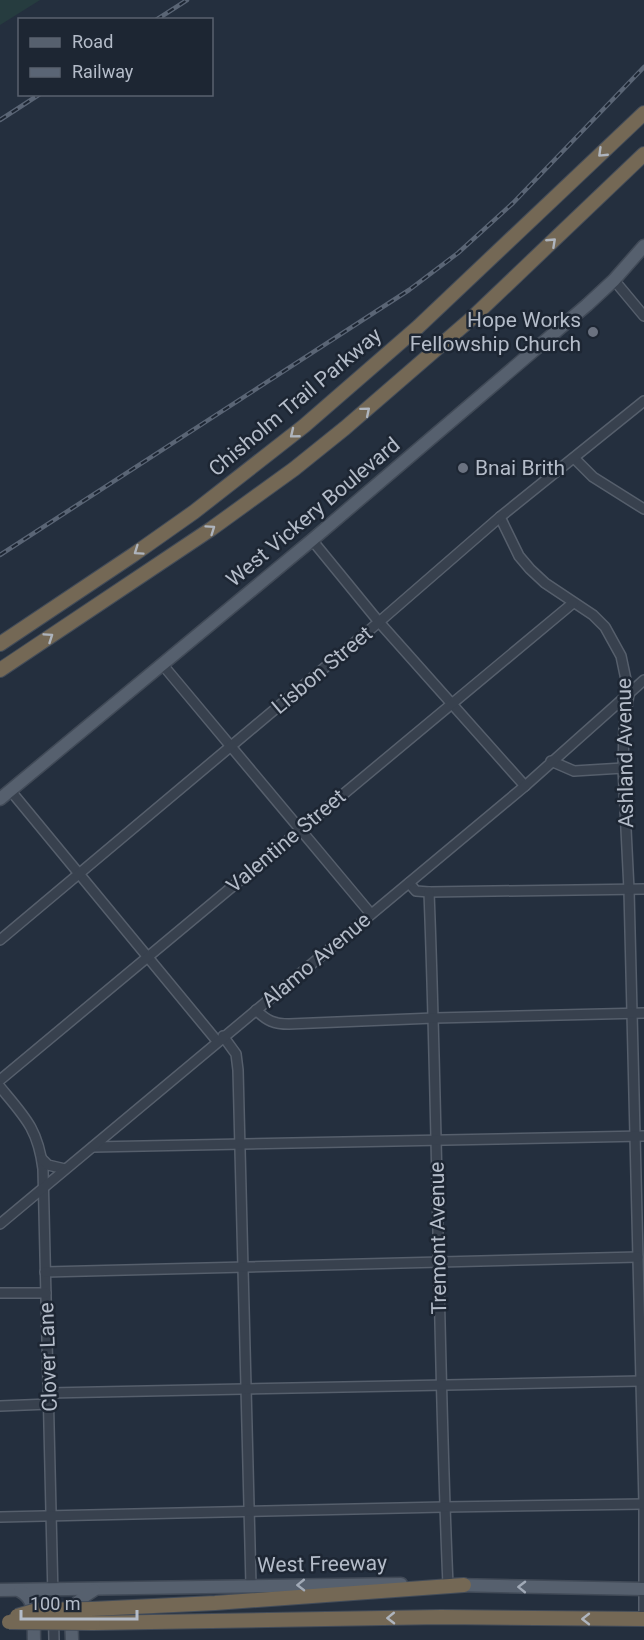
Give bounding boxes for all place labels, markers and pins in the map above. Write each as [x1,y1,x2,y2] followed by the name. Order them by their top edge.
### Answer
[410,308,581,356] place label: Hope Works Fellowship Church
[586,325,600,339] marker: Hope Works Fellowship Church
[475,456,565,480] place label: Bnai Brith
[456,461,470,475] marker: Bnai Brith

